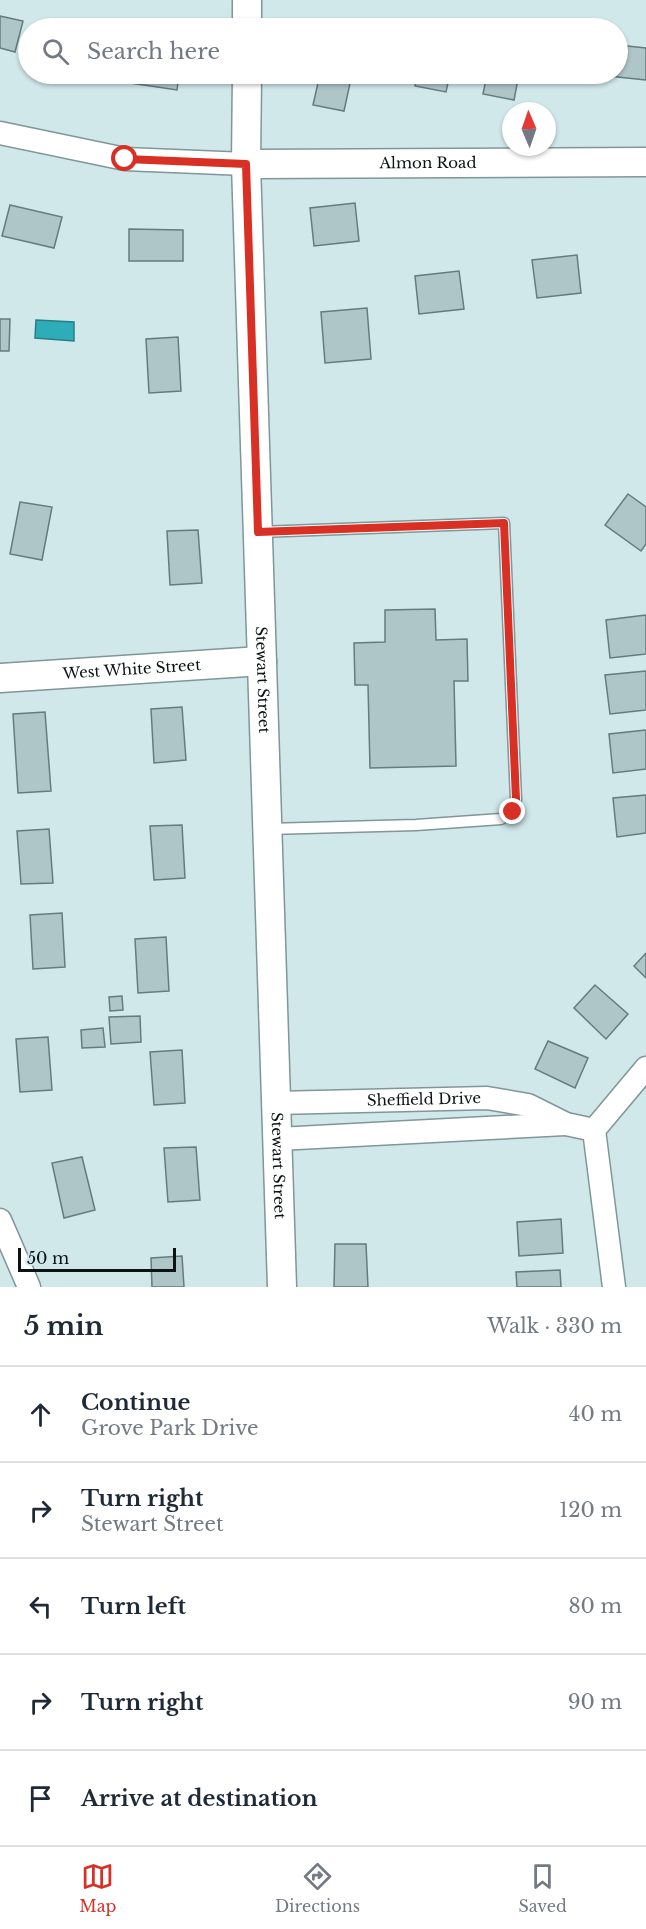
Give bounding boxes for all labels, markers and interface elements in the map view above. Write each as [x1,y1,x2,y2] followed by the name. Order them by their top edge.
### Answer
[18,18,628,84] search box
[39,35,72,68] icon: search
[87,38,220,65] text: Search here
[502,102,556,156] north arrow
[111,145,137,171] route start
[378,153,477,172] street label: Almon Road
[252,626,274,734] street label: Stewart Street
[61,655,202,683] street label: West White Street
[499,798,525,824] route end
[367,1088,481,1110] street label: Sheffield Drive
[267,1112,290,1220] street label: Stewart Street
[18,1245,176,1272] scale bar
[27,1248,69,1268] text: 50 m
[24,1310,103,1342] text: 5 min
[487,1314,622,1338] text: Walk · 330 m
[81,1389,190,1416] text: Continue
[24,1398,57,1431] icon: ahead
[569,1402,622,1426] text: 40 m
[81,1416,258,1440] text: Grove Park Drive
[81,1485,203,1512] text: Turn right
[24,1494,57,1527] icon: right
[559,1498,622,1522] text: 120 m
[81,1512,223,1536] text: Stewart Street
[24,1590,57,1623] icon: left
[81,1593,186,1620] text: Turn left
[568,1594,622,1618] text: 80 m
[24,1686,57,1719] icon: right
[81,1689,203,1716] text: Turn right
[568,1690,622,1714] text: 90 m
[24,1782,57,1815] icon: arrive
[81,1785,318,1812] text: Arrive at destination
[79,1860,116,1916] tab: Map
[275,1860,360,1916] tab: Directions
[518,1860,567,1916] tab: Saved

